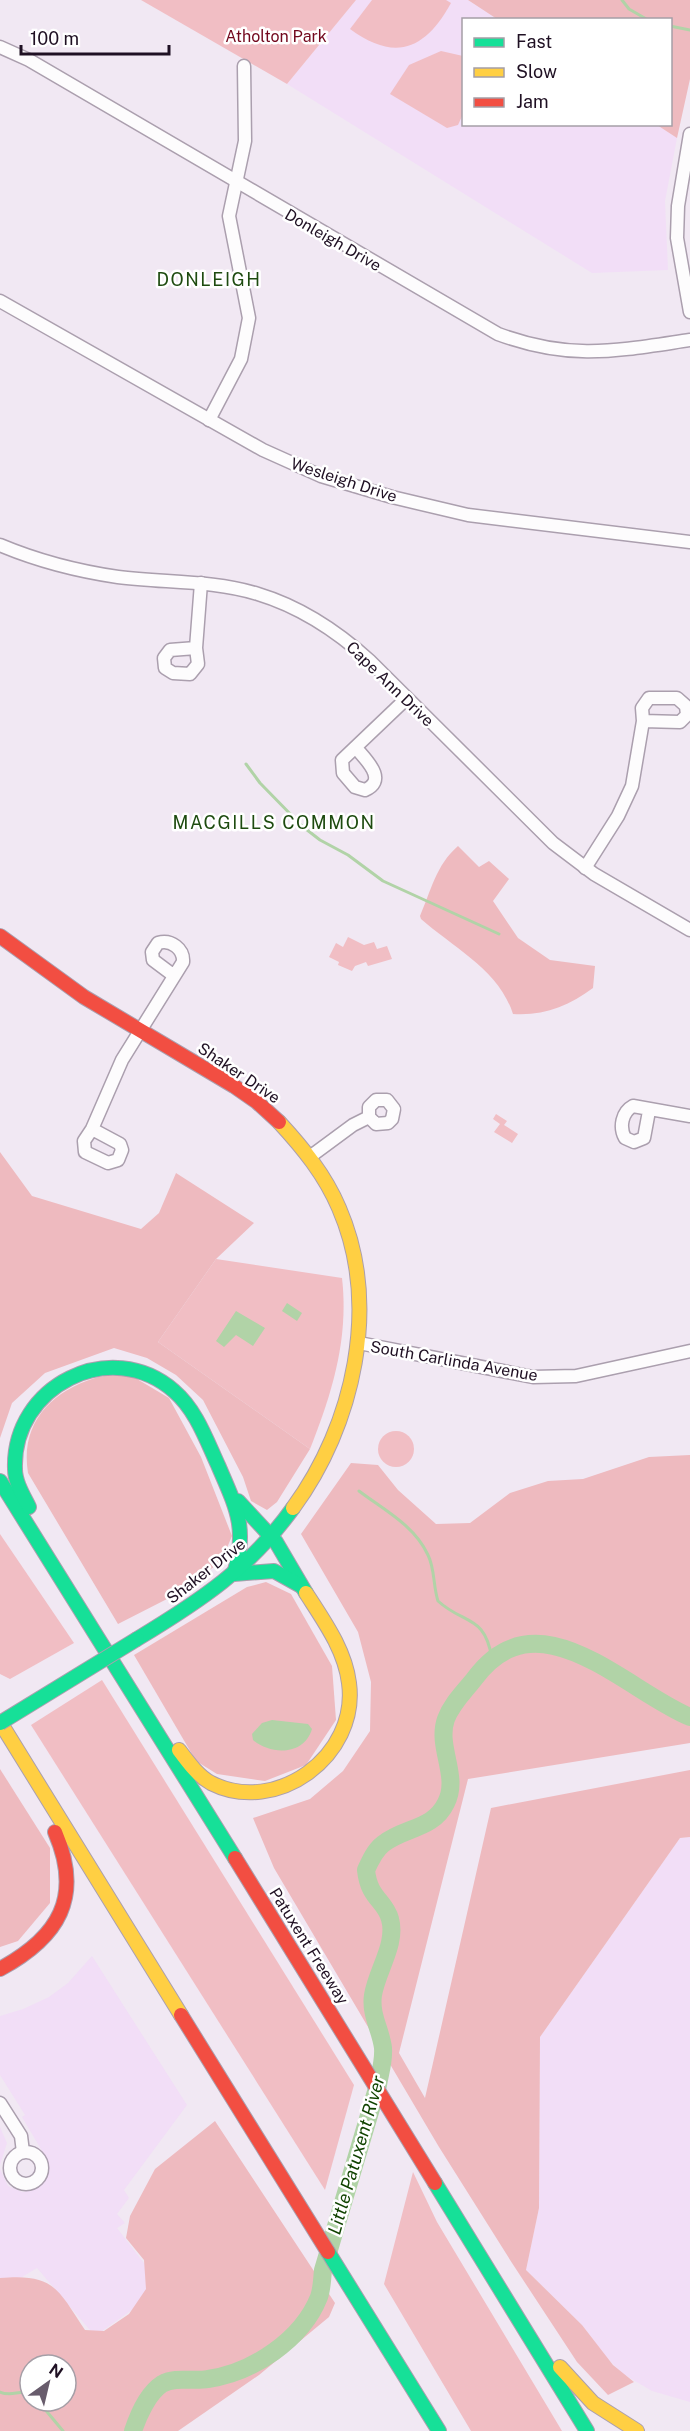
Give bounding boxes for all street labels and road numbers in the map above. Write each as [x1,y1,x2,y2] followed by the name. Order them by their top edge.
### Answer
[281,205,385,275] street label: Donleigh Drive
[289,454,399,506] street label: Wesleigh Drive
[342,638,438,730] street label: Cape Ann Drive
[194,1039,284,1107] street label: Shaker Drive
[369,1337,539,1385] street label: South Carlinda Avenue
[163,1534,249,1608] street label: Shaker Drive
[265,1884,353,2008] street label: Patuxent Freeway

